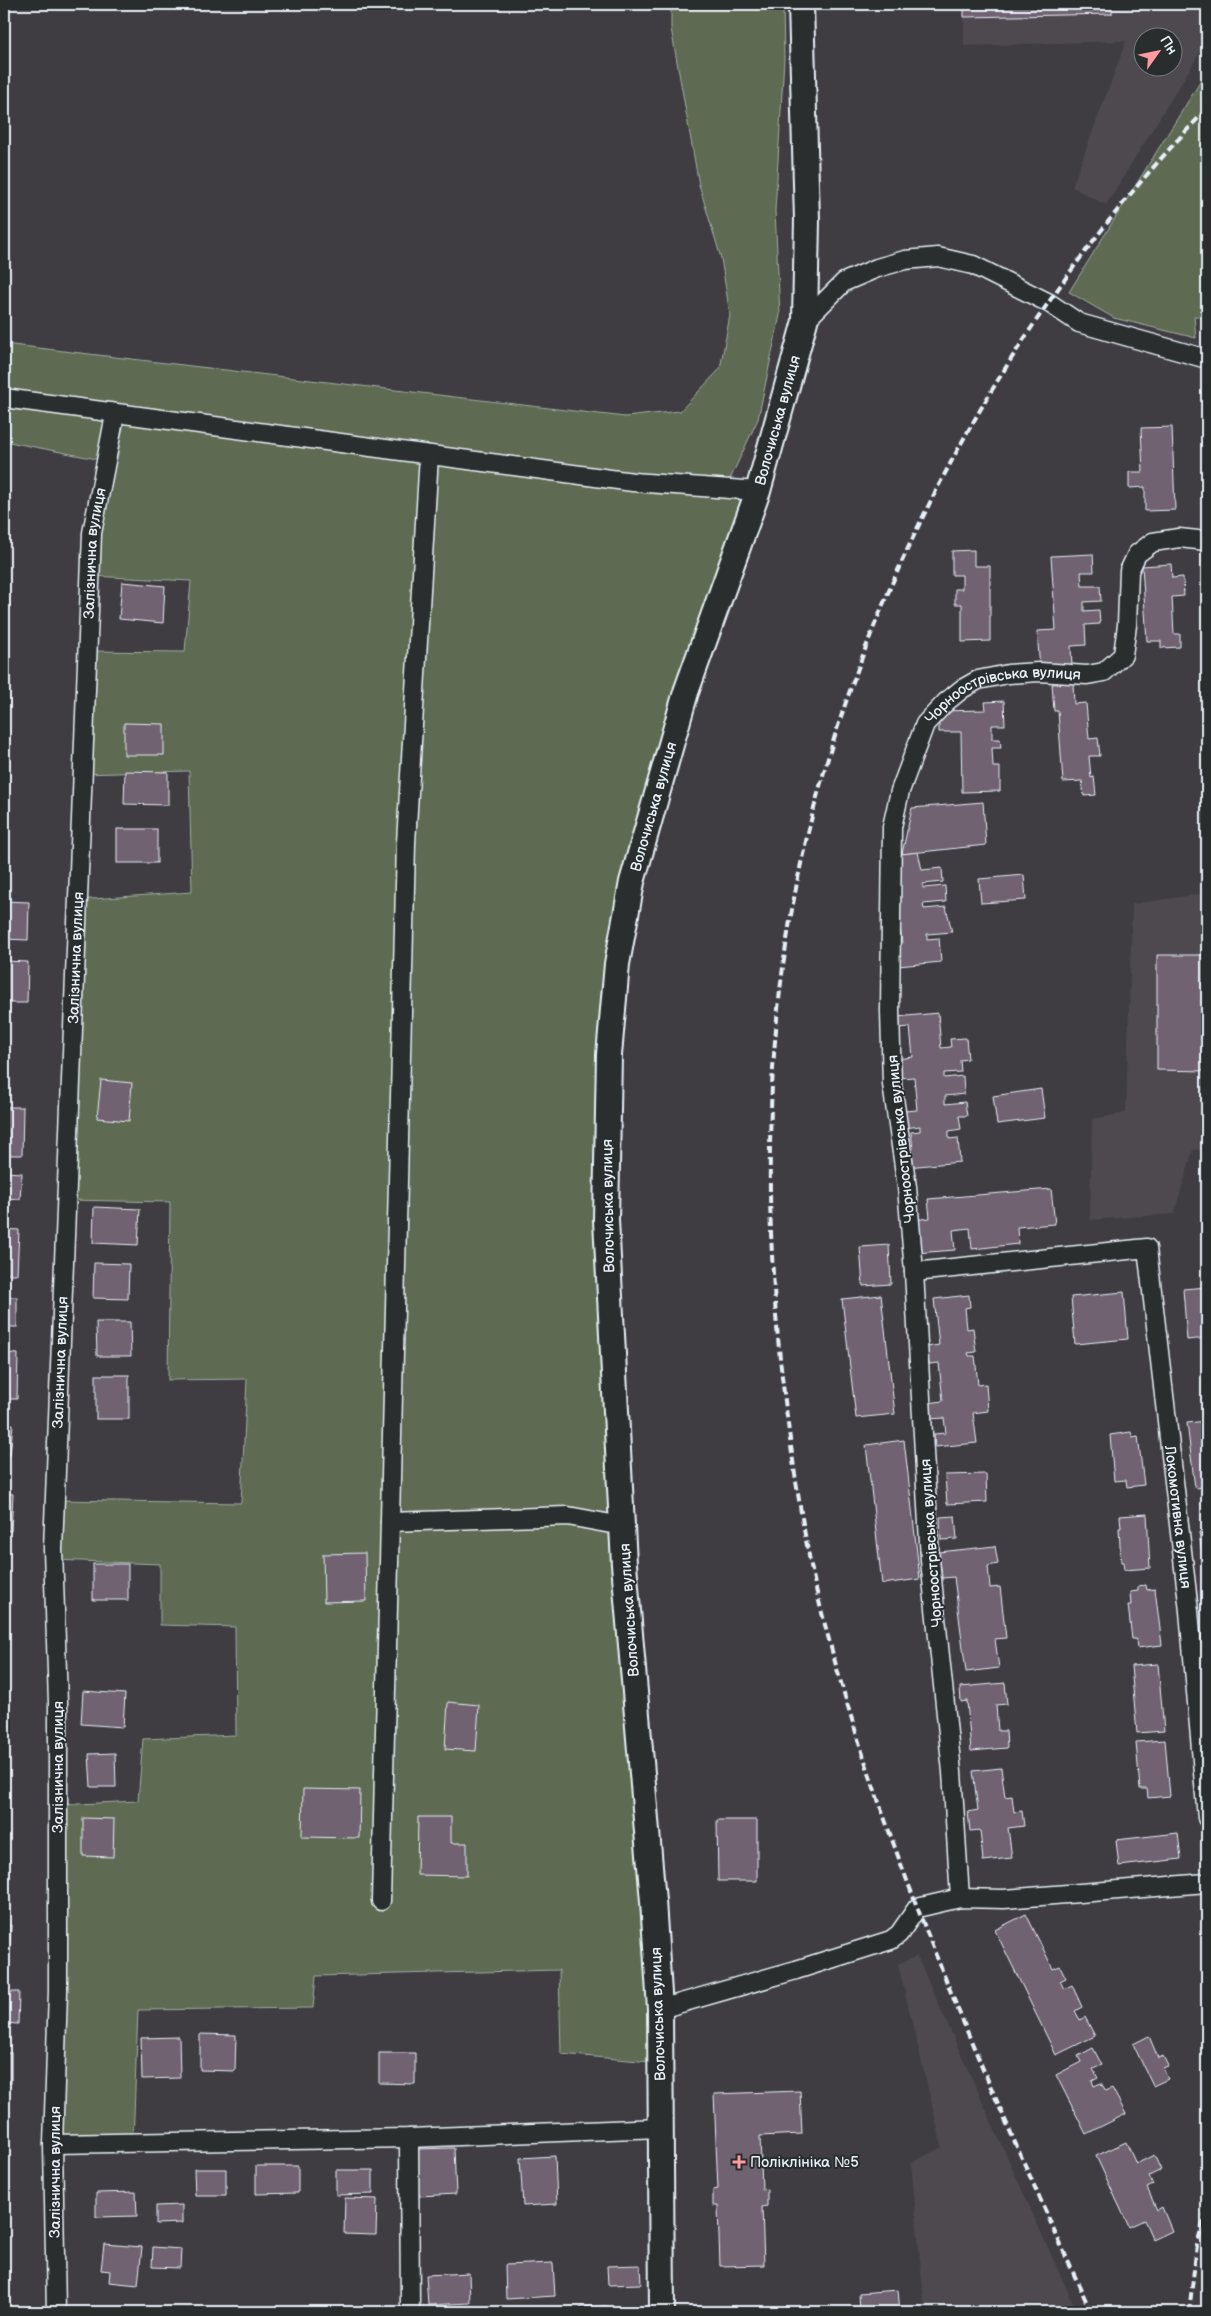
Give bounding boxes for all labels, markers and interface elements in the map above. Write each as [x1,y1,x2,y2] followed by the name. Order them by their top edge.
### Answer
[1134,28,1184,78] north arrow
[1156,33,1181,58] text: Пн
[751,353,805,488] street label: Волочиська вулиця
[80,486,111,619] street label: Залізнична вулиця
[921,663,1081,728] street label: Чорноострівська вулиця
[626,740,681,874] street label: Волочиська вулиця
[64,891,88,1024] street label: Залізнична вулиця
[883,1054,920,1224] street label: Чорноострівська вулиця
[598,1139,619,1273] street label: Волочиська вулиця
[49,1296,73,1429] street label: Залізнична вулиця
[1160,1443,1195,1590] street label: Локомотивна вулиця
[916,1458,947,1628] street label: Чорноострівська вулиця
[615,1543,644,1677] street label: Волочиська вулиця
[49,1701,68,1833] street label: Залізнична вулиця
[647,1947,670,2081] street label: Волочиська вулиця
[46,2106,65,2238] street label: Залізнична вулиця
[750,2153,859,2172] place label: Поліклініка №5
[732,2155,746,2169] marker: Поліклініка №5

